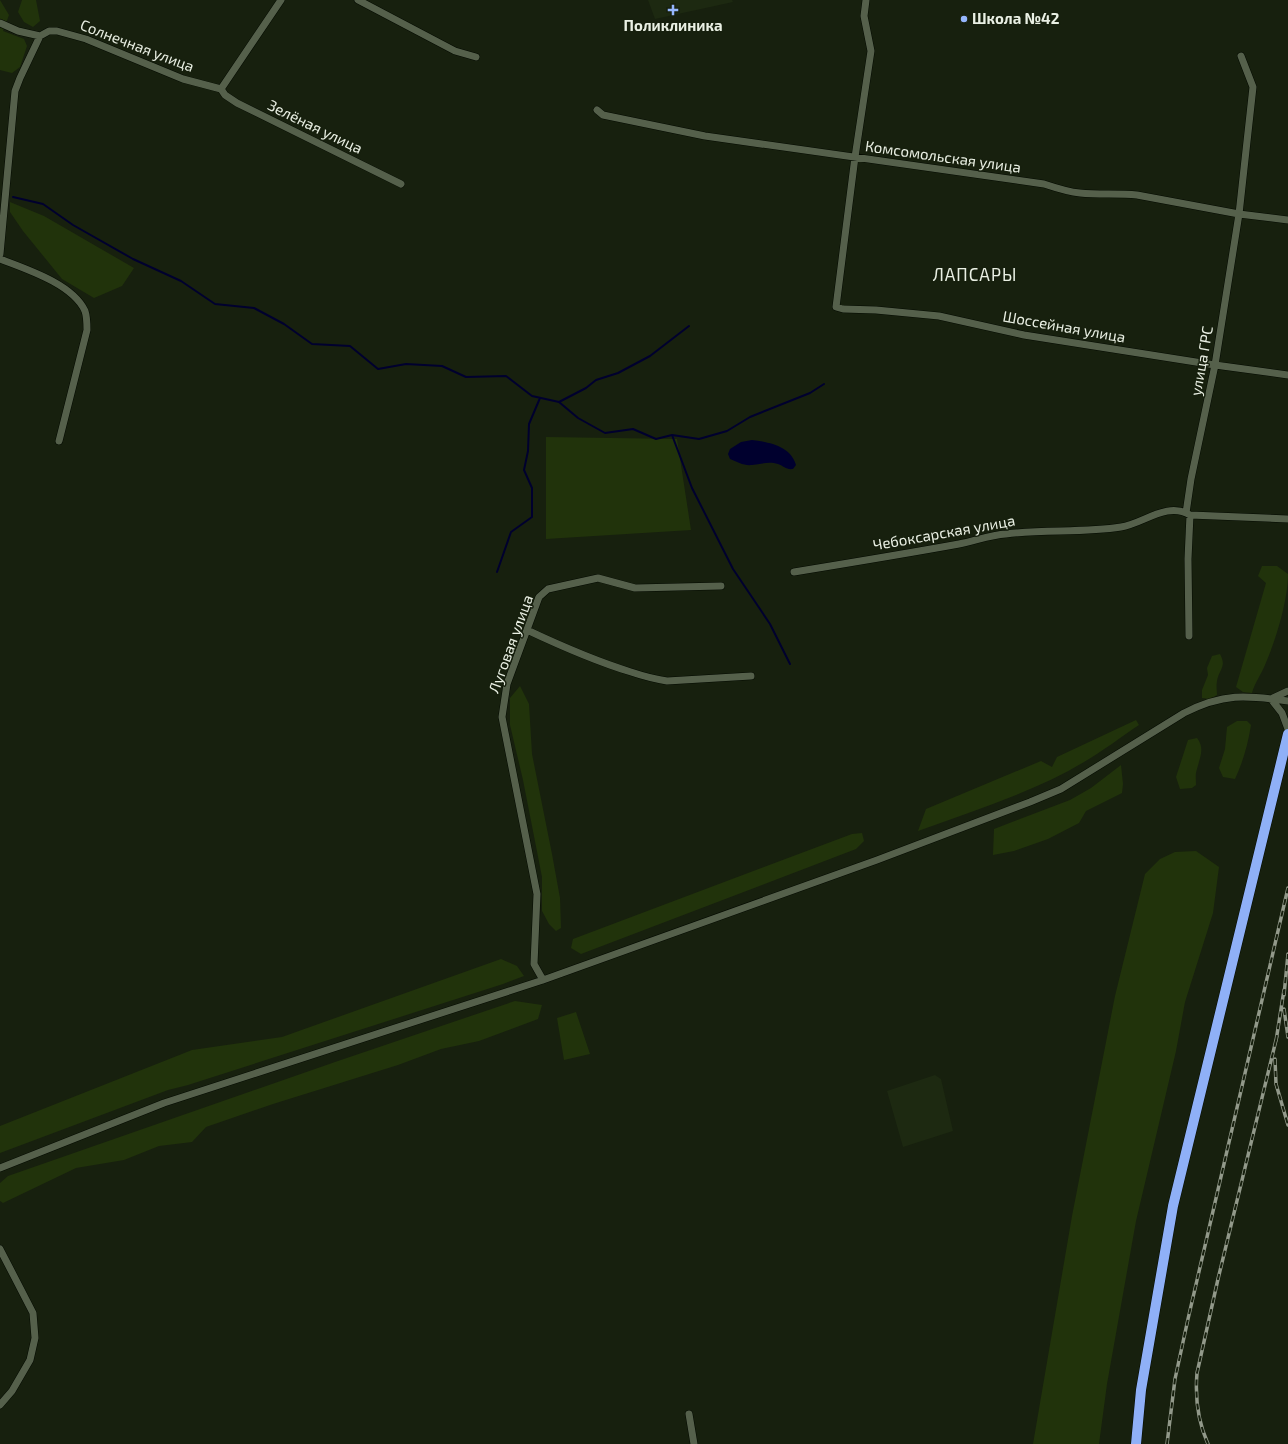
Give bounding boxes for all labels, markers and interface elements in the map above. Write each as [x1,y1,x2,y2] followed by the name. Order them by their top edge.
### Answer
[667,4,679,16] marker: Поликлиника
[972,9,1060,27] place label: Школа №42
[959,14,969,24] marker: Школа №42
[78,15,197,76] street label: Солнечная улица
[623,16,723,34] place label: Поликлиника
[265,95,366,158] street label: Зелёная улица
[864,136,1022,177] street label: Комсомольская улица
[933,264,1017,284] district label: ЛАПСАРЫ
[1001,306,1127,347] street label: Шоссейная улица
[1186,324,1217,397] street label: улица ГРС
[871,511,1017,554] street label: Чебоксарская улица
[484,592,537,696] street label: Луговая улица

